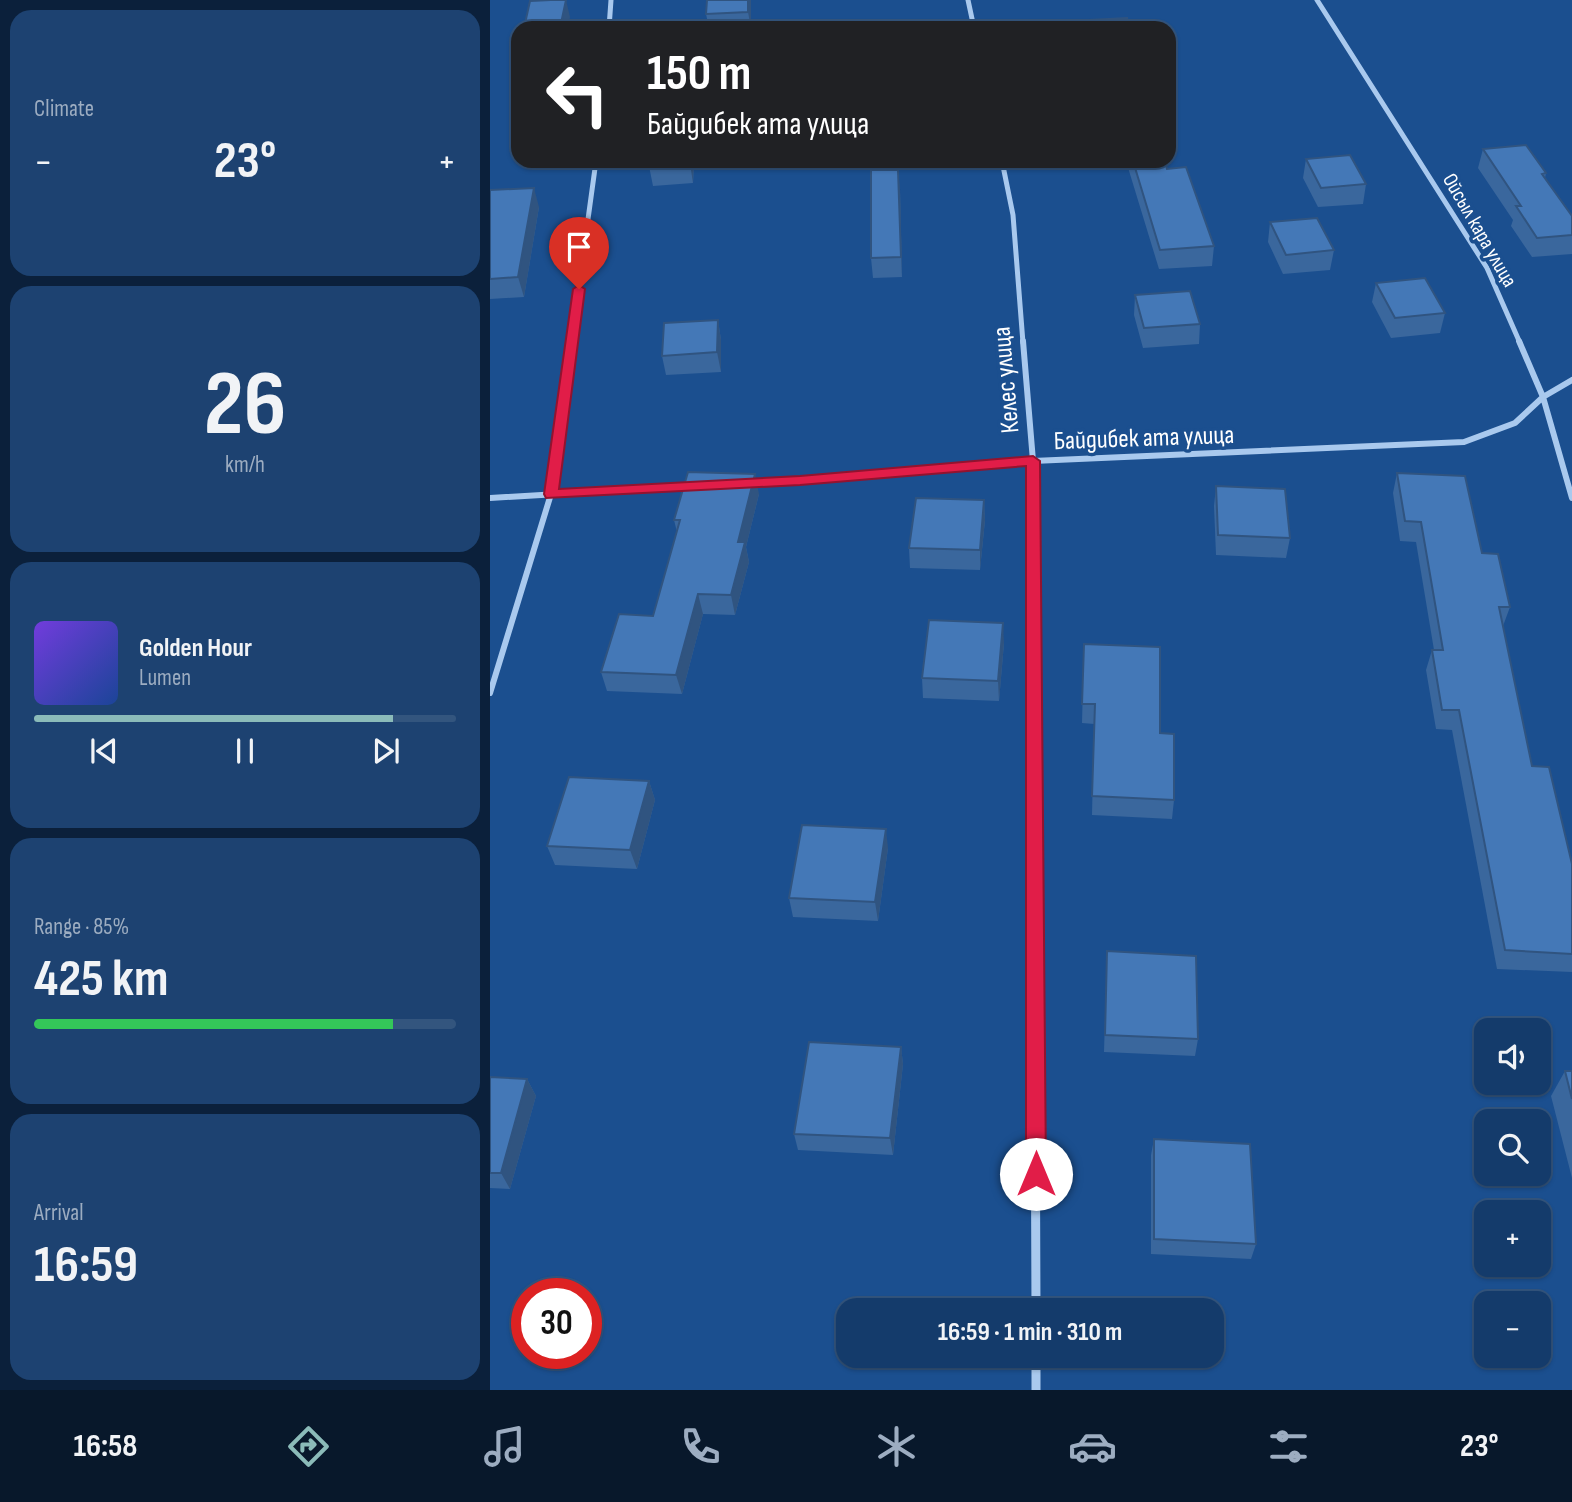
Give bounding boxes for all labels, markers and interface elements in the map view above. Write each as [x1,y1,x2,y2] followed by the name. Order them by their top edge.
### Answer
[647,45,751,104] text: 150 m
[532,49,623,140] icon: left
[34,95,94,123] text: Climate
[647,105,869,144] text: Байдибек ата улица
[214,130,276,193] text: 23°
[34,140,53,185] text: −
[437,140,456,185] text: +
[1437,169,1522,292] street label: Ойсыл кара улица
[549,217,609,289] pin
[560,228,598,266] icon: arrive
[986,325,1027,434] street label: Келес улица
[204,351,286,460] text: 26
[1053,420,1235,457] street label: Байдибек ата улица
[225,451,265,479] text: km/h
[139,633,252,664] text: Golden Hour
[139,664,191,692] text: Lumen
[85,732,123,770] icon: previous
[226,732,264,770] icon: pause
[367,732,405,770] icon: next
[34,913,129,941] text: Range · 85%
[34,948,168,1011] text: 425 km
[1474,1018,1551,1368] map controls
[1474,1018,1551,1095] button: sound
[1474,1109,1551,1186] button: search
[999,1137,1073,1211] position arrow
[34,1199,83,1227] text: Arrival
[1474,1200,1551,1277] button: +
[34,1234,138,1297] text: 16:59
[511,1278,602,1369] speed limit sign: 30
[1474,1291,1551,1368] button: −
[938,1317,1122,1348] text: 16:59 · 1 min · 310 m
[284,1422,333,1471] icon: directions
[480,1422,529,1471] icon: music
[676,1422,725,1471] icon: phone
[872,1422,921,1471] icon: climate
[1068,1422,1117,1471] icon: car
[1264,1422,1313,1471] icon: filters
[73,1427,137,1466] text: 16:58
[1460,1427,1499,1466] text: 23°

